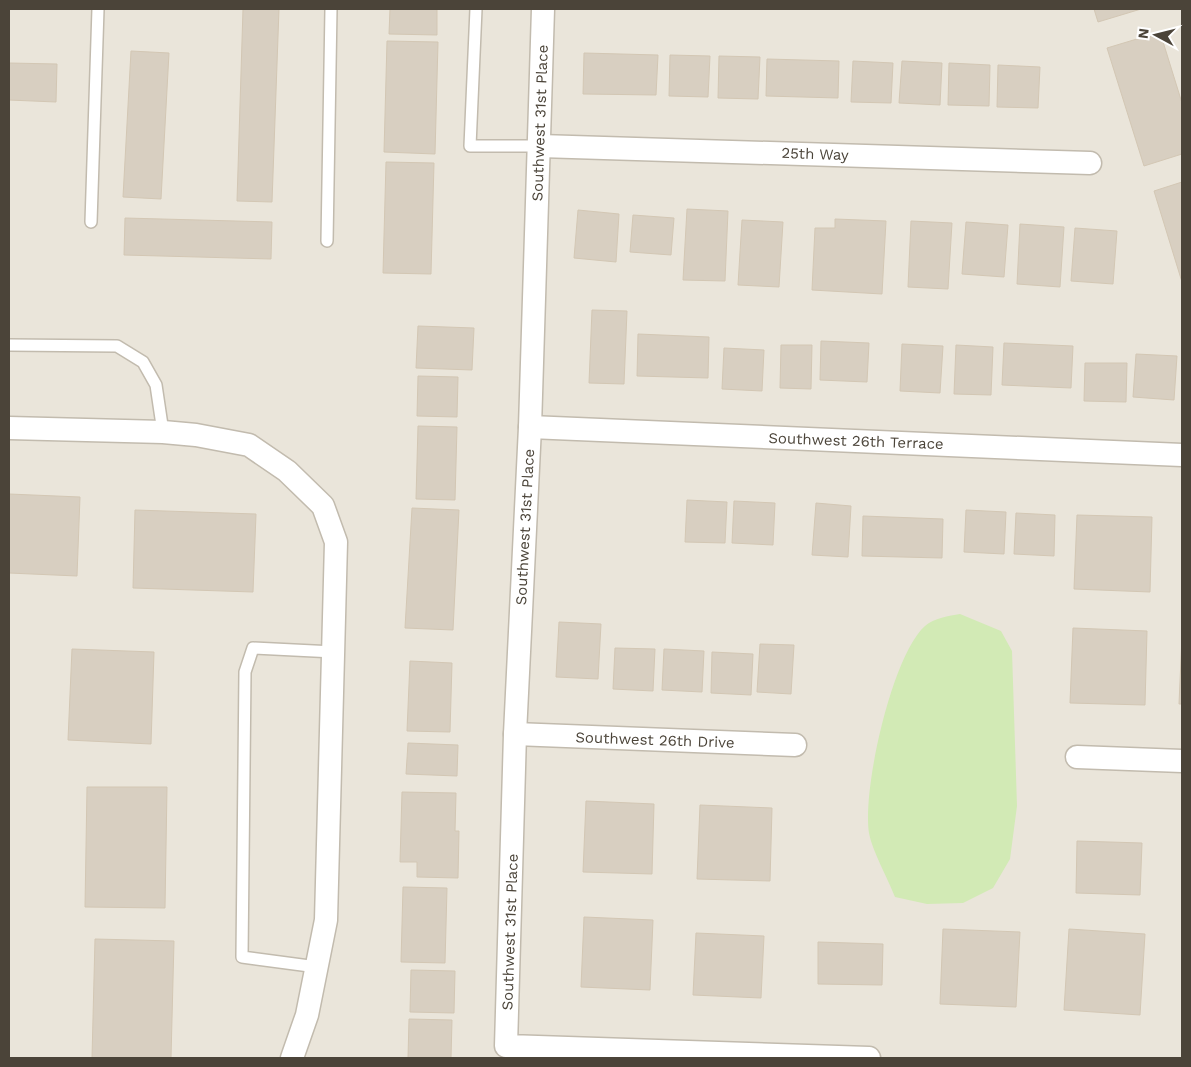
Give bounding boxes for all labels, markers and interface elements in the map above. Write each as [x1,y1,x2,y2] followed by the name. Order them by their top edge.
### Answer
[1131,10,1181,60] north arrow
[1135,27,1152,40] text: N
[528,44,552,202] street label: Southwest 31st Place
[781,144,849,164] street label: 25th Way
[768,429,944,453] street label: Southwest 26th Terrace
[512,448,538,606] street label: Southwest 31st Place
[575,728,735,752] street label: Southwest 26th Drive
[498,853,522,1011] street label: Southwest 31st Place

